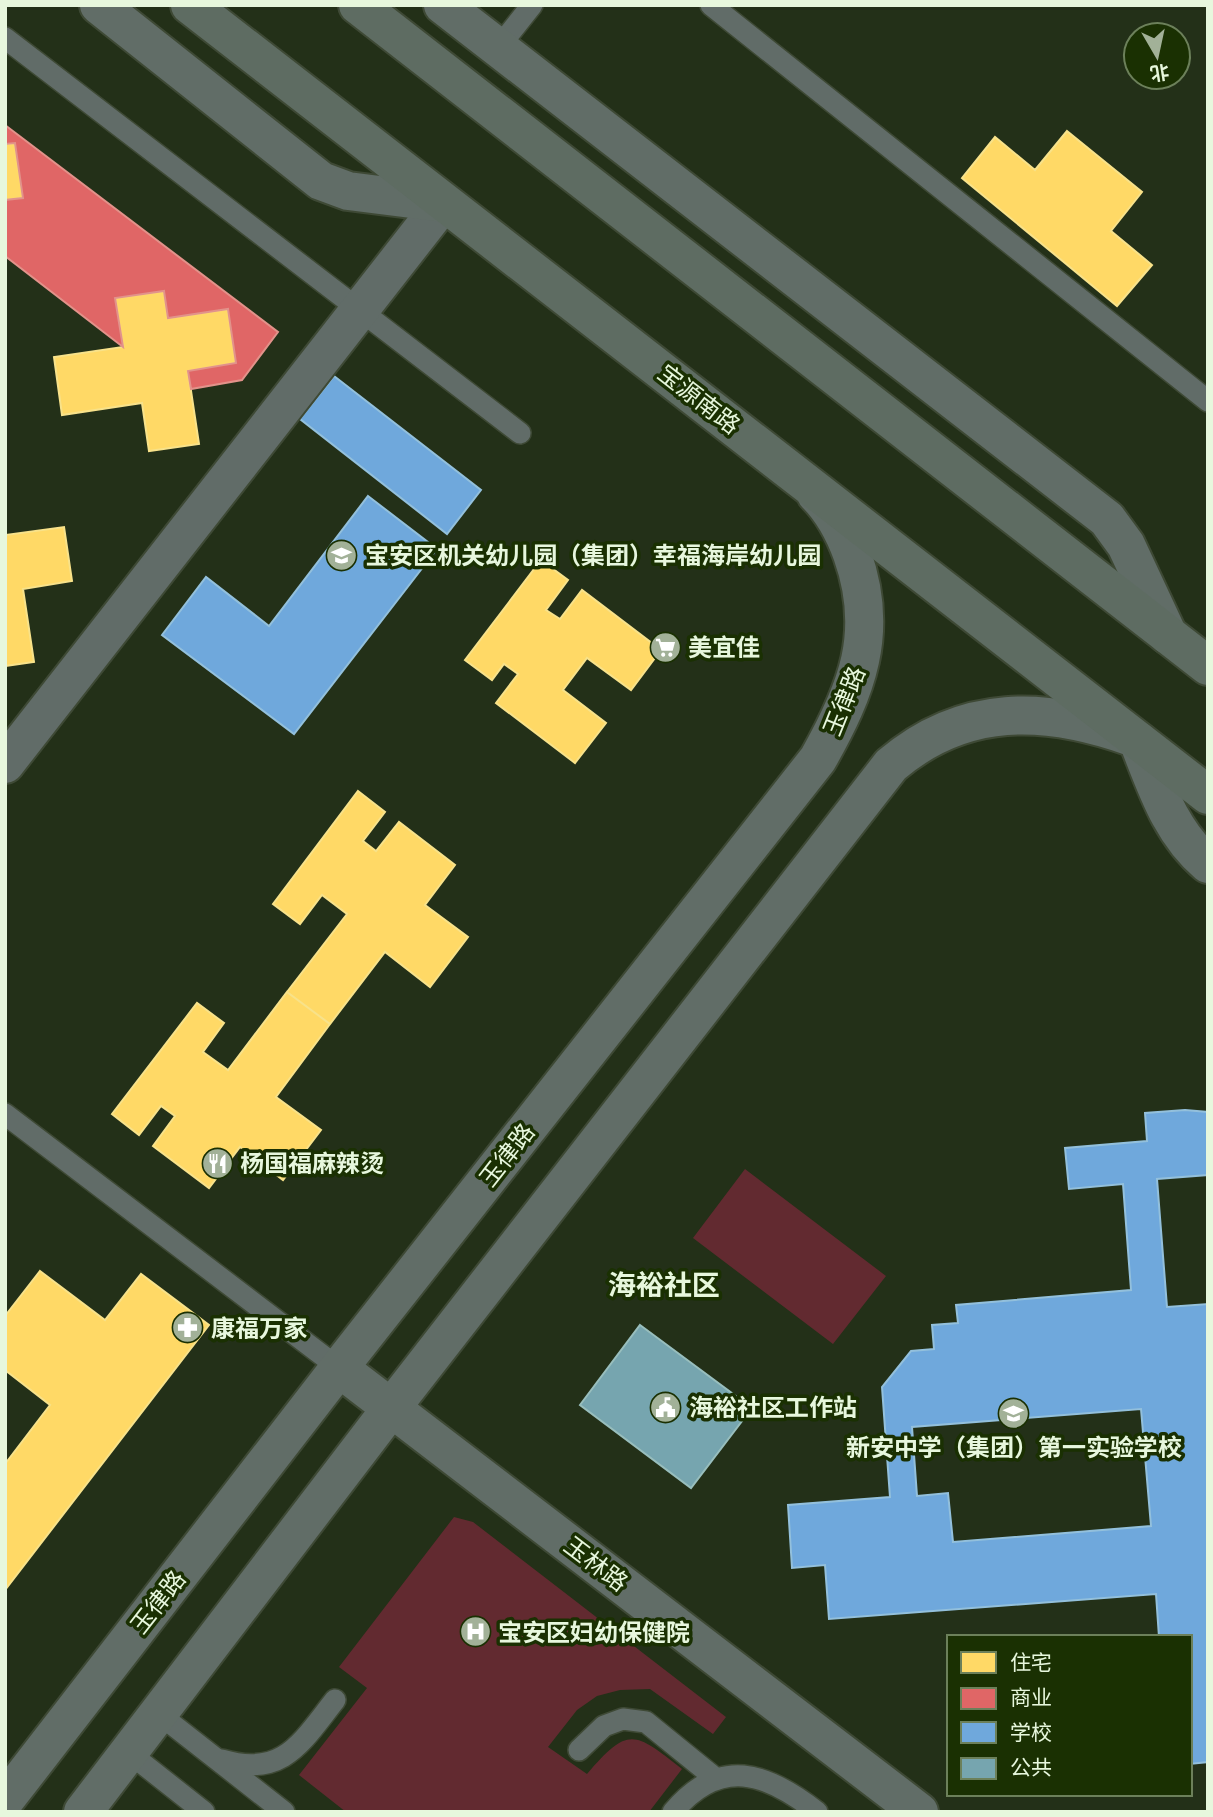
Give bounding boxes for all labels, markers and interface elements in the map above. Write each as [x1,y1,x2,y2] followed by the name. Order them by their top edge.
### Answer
[1122,21,1192,91] north arrow
[1149,60,1171,85] text: 北
[652,358,746,440] street label: 宝源南路
[325,538,359,572] school or university icon: 宝安区机关幼儿园（集团）幸福海岸幼儿园
[365,541,821,570] place label: 宝安区机关幼儿园（集团）幸福海岸幼儿园
[648,630,682,664] supermarket icon: 美宜佳
[688,633,760,662] place label: 美宜佳
[817,662,871,740] street label: 玉律路
[473,1118,541,1192] street label: 玉律路
[200,1146,234,1180] restaurant icon: 杨国福麻辣烫
[240,1149,384,1178] place label: 杨国福麻辣烫
[608,1269,720,1302] district label: 海裕社区
[171,1311,205,1345] pharmacy icon: 康福万家
[211,1314,307,1343] place label: 康福万家
[649,1390,683,1424] public building icon: 海裕社区工作站
[689,1393,857,1422] place label: 海裕社区工作站
[997,1396,1031,1430] school or university icon: 新安中学（集团）第一实验学校
[846,1433,1182,1462] place label: 新安中学（集团）第一实验学校
[559,1531,633,1597] street label: 玉林路
[124,1565,192,1639] street label: 玉律路
[458,1615,492,1649] hospital icon: 宝安区妇幼保健院
[498,1618,690,1647] place label: 宝安区妇幼保健院
[947,1635,1192,1796] legend
[1010,1650,1052,1675] text: 住宅
[1010,1685,1052,1710] text: 商业
[1010,1720,1052,1745] text: 学校
[1010,1755,1052,1780] text: 公共

